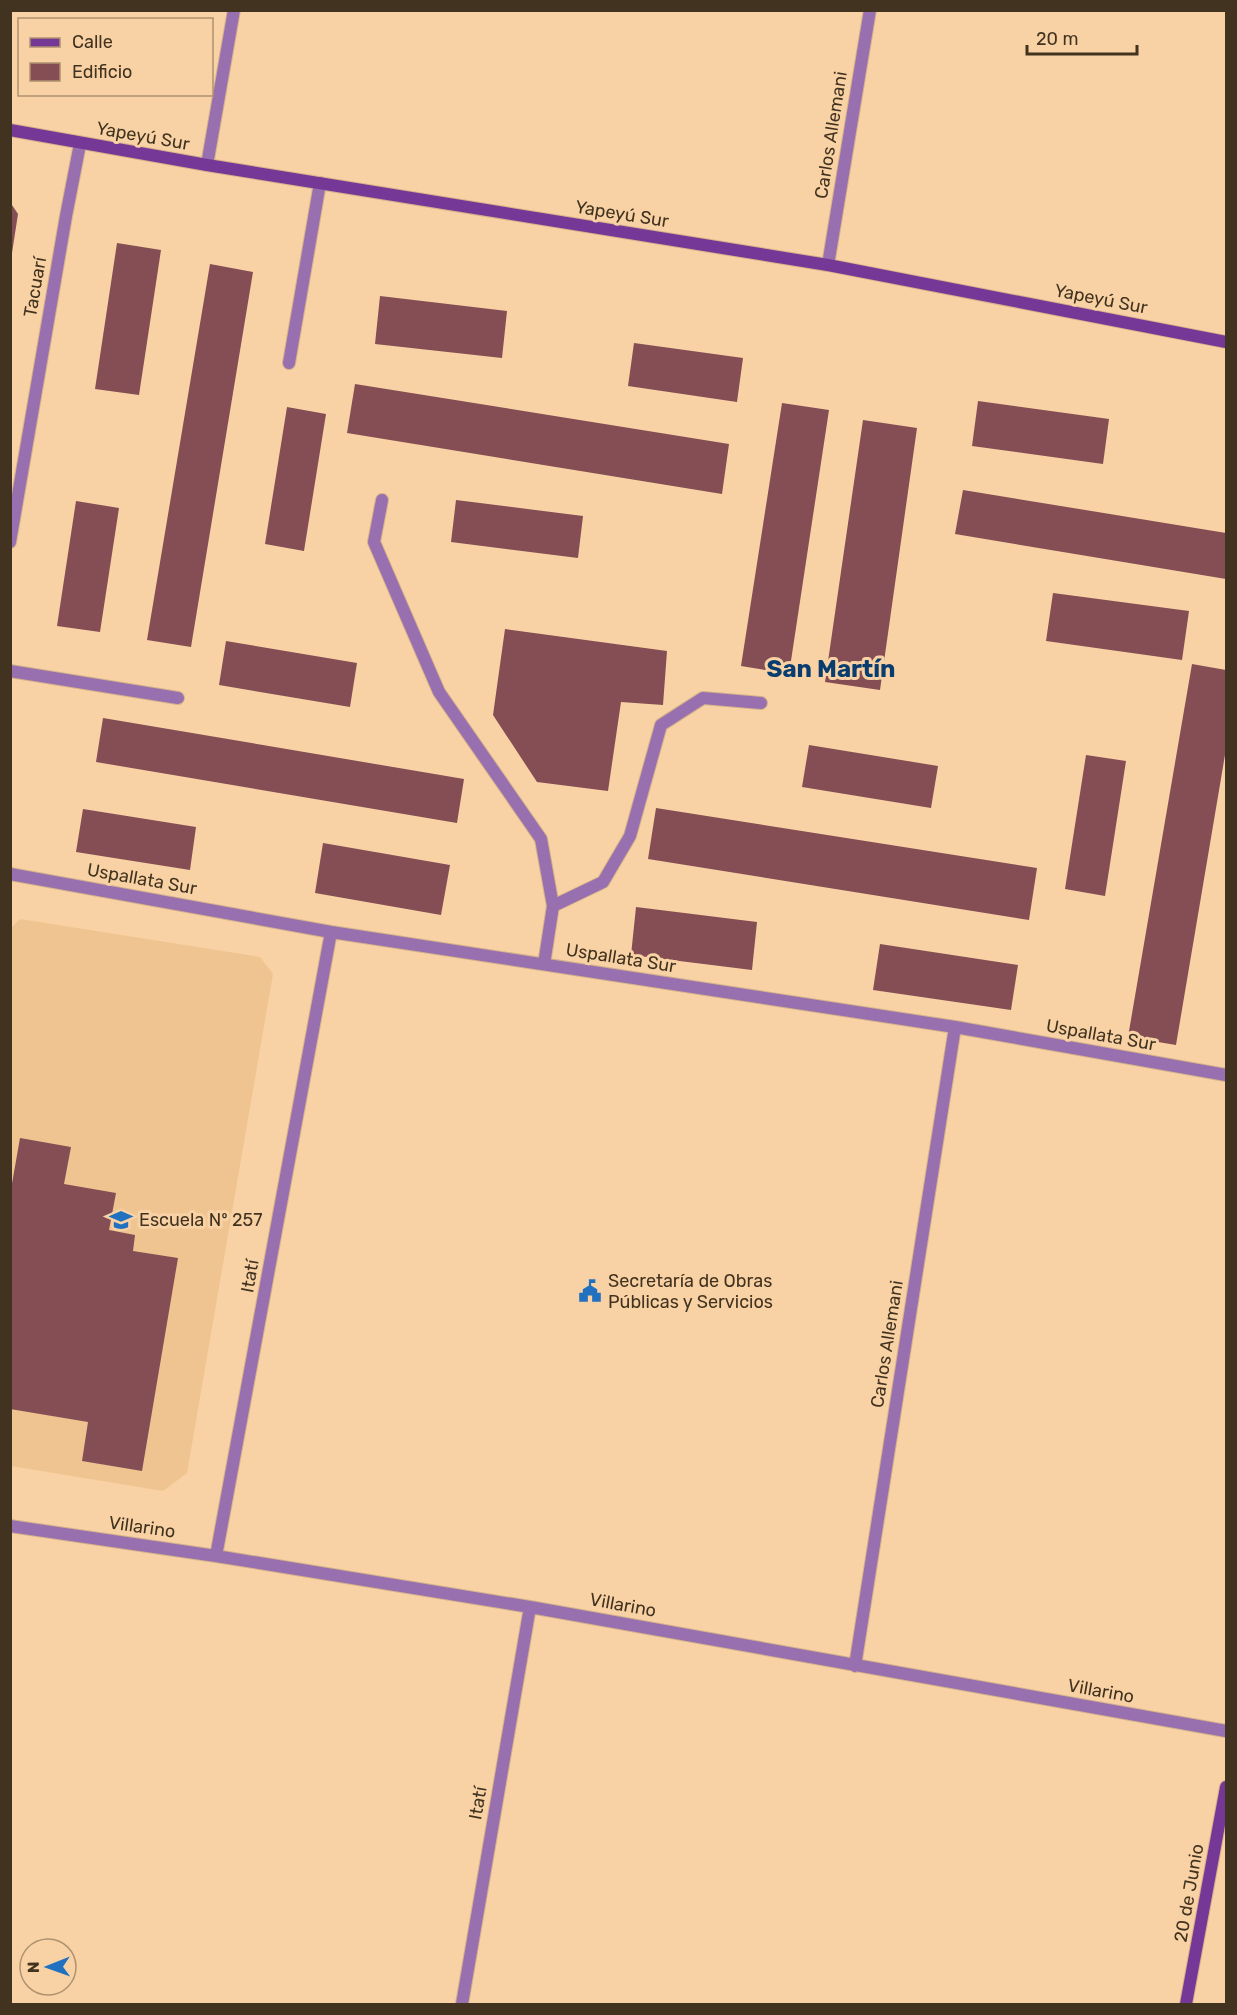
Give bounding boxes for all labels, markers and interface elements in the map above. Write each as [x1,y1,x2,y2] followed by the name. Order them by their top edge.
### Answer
[18,18,213,96] legend
[1027,18,1136,56] scale bar
[1036,28,1078,50] text: 20 m
[72,31,113,53] text: Calle
[72,61,132,83] text: Edificio
[810,70,852,200] street label: Carlos Allemani
[95,117,192,155] street label: Yapeyú Sur
[574,196,670,232] street label: Yapeyú Sur
[19,254,51,319] street label: Tacuarí
[1053,279,1150,319] street label: Yapeyú Sur
[766,655,896,683] district label: San Martín
[85,859,199,900] street label: Uspallata Sur
[564,938,678,978] street label: Uspallata Sur
[1044,1015,1158,1056] street label: Uspallata Sur
[108,1207,134,1233] school or university icon: Escuela Nº 257
[139,1209,263,1231] place label: Escuela Nº 257
[236,1256,264,1294] street label: Itatí
[608,1270,773,1313] place label: Secretaría de Obras Públicas y Servicios
[577,1278,603,1304] public building icon: Secretaría de Obras Públicas y Servicios
[866,1279,908,1409] street label: Carlos Allemani
[107,1511,177,1543] street label: Villarino
[588,1588,658,1622] street label: Villarino
[1066,1674,1136,1708] street label: Villarino
[464,1783,492,1821] street label: Itatí
[1170,1842,1208,1944] street label: 20 de Junio
[18,1937,78,1997] north arrow
[24,1961,43,1973] text: N

